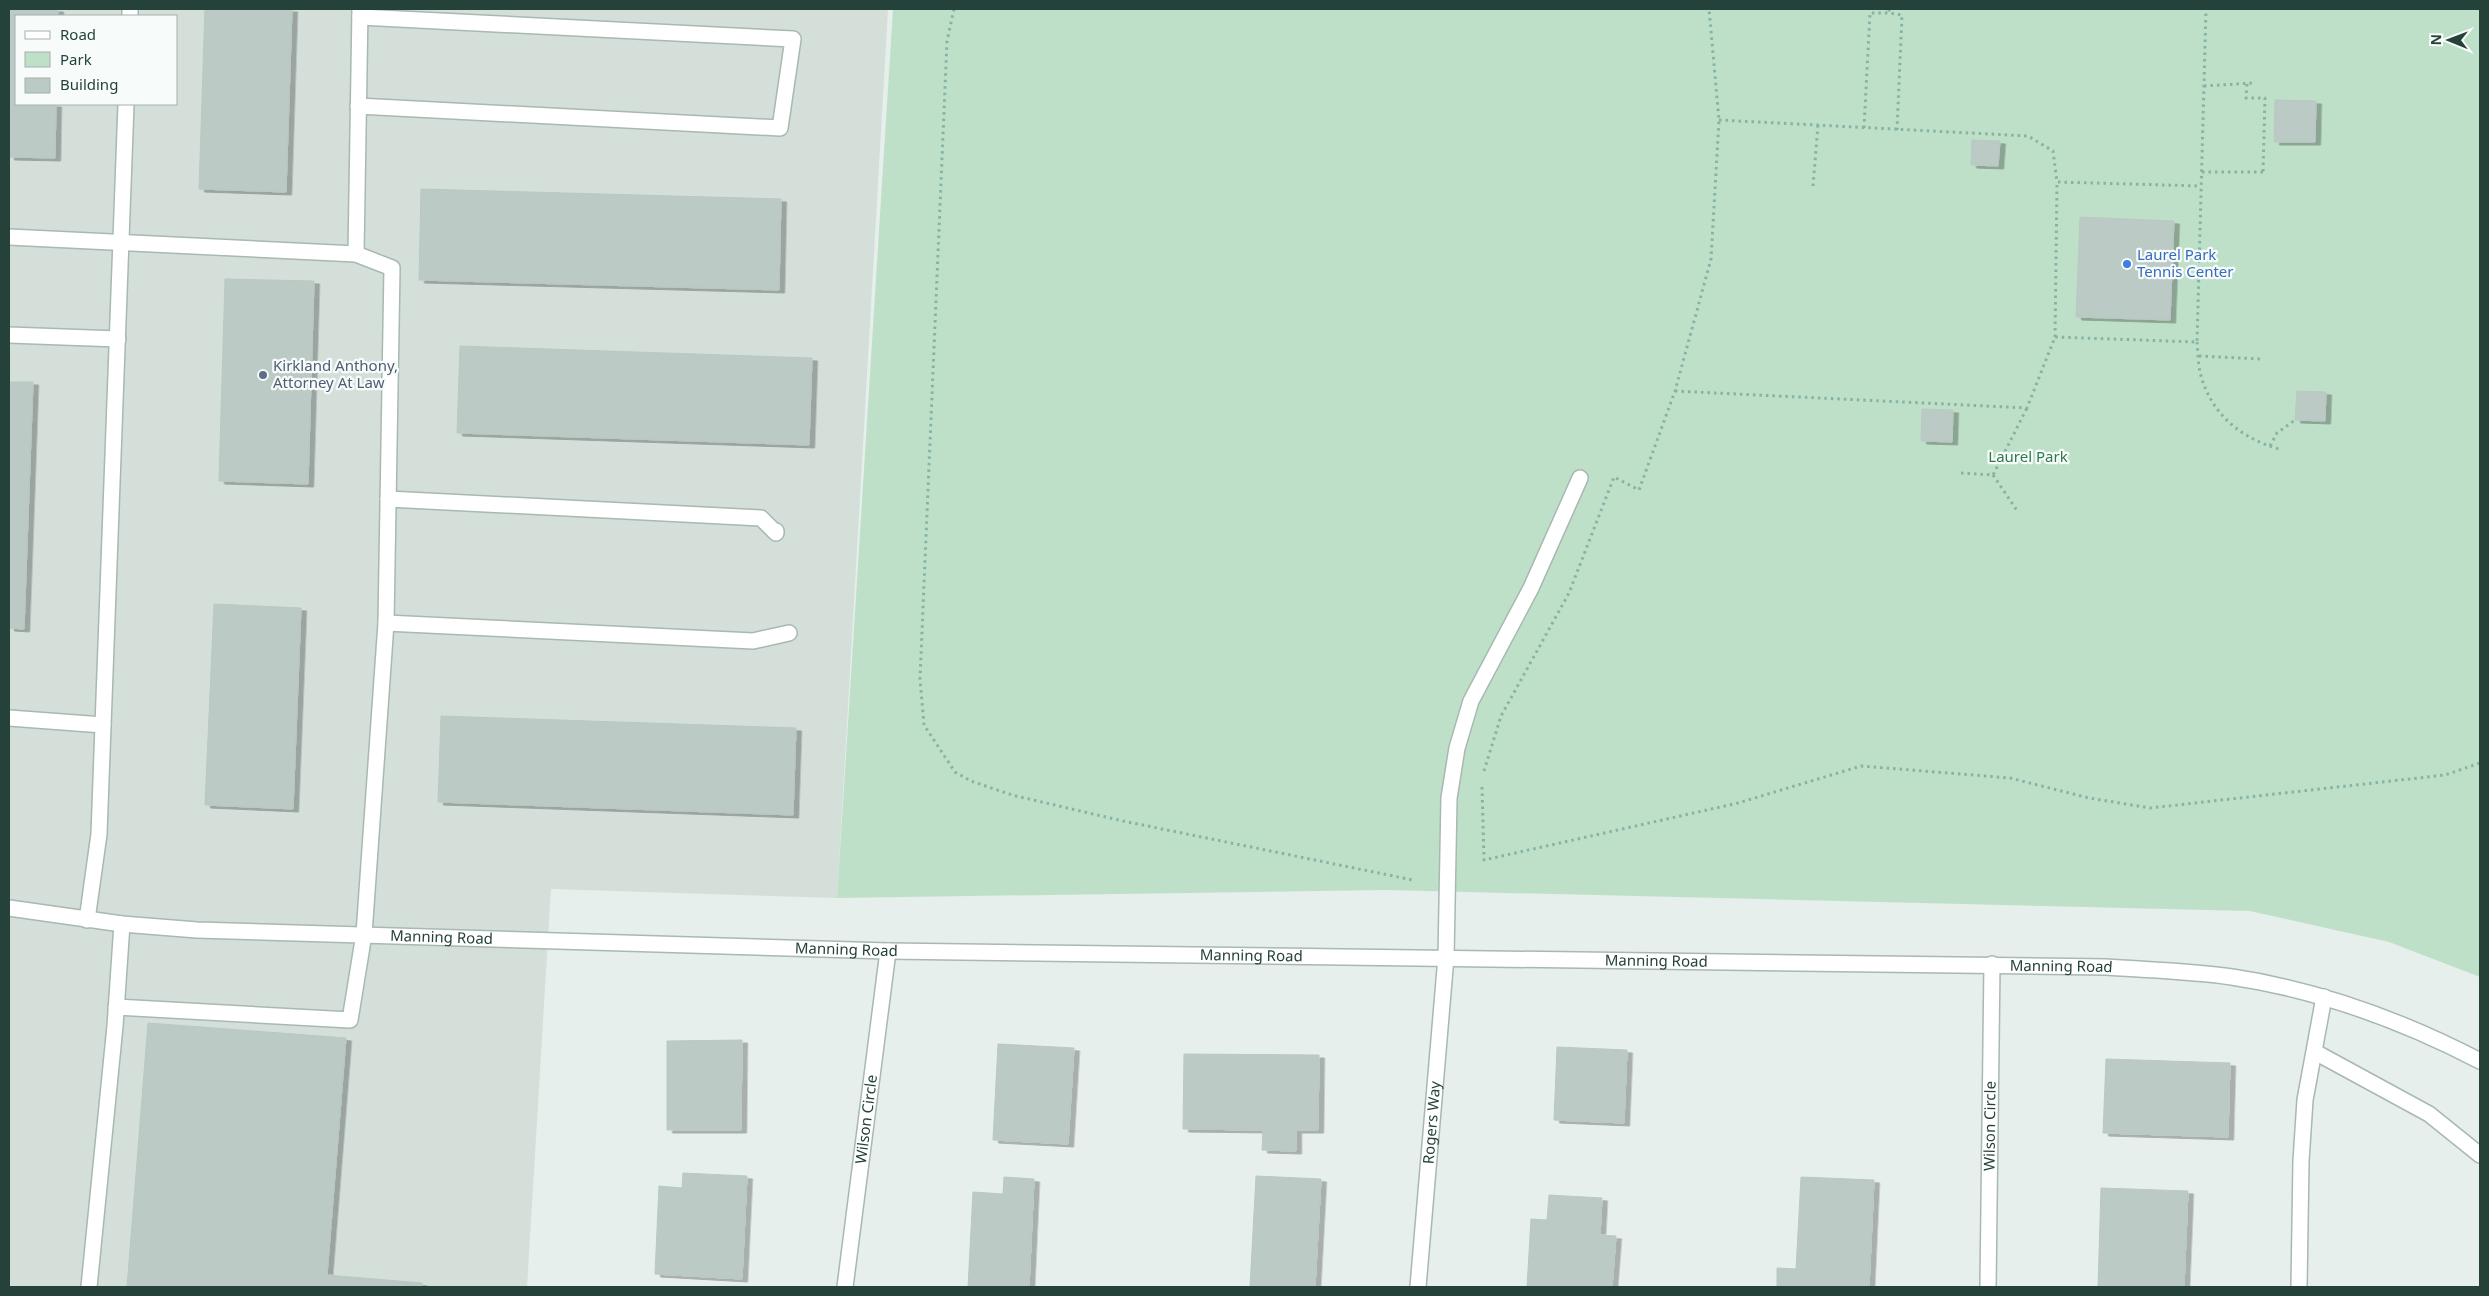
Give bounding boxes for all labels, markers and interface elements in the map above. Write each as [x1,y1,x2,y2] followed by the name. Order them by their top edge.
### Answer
[15,15,178,105] legend
[2424,15,2474,65] north arrow
[60,24,96,44] text: Road
[2426,34,2445,46] text: N
[60,49,92,69] text: Park
[60,74,118,94] text: Building
[2137,244,2234,281] place label: Laurel Park Tennis Center
[2121,258,2133,270] marker: Laurel Park Tennis Center
[273,355,398,392] place label: Kirkland Anthony, Attorney At Law
[257,369,269,381] marker: Kirkland Anthony, Attorney At Law
[1988,446,2068,466] park label: Laurel Park
[390,925,493,948] street label: Manning Road
[795,937,898,960] street label: Manning Road
[1200,944,1303,965] street label: Manning Road
[1605,949,1708,971] street label: Manning Road
[2010,955,2113,976] street label: Manning Road
[850,1073,881,1165] street label: Wilson Circle
[1417,1080,1444,1165] street label: Rogers Way
[1978,1081,2000,1171] street label: Wilson Circle

